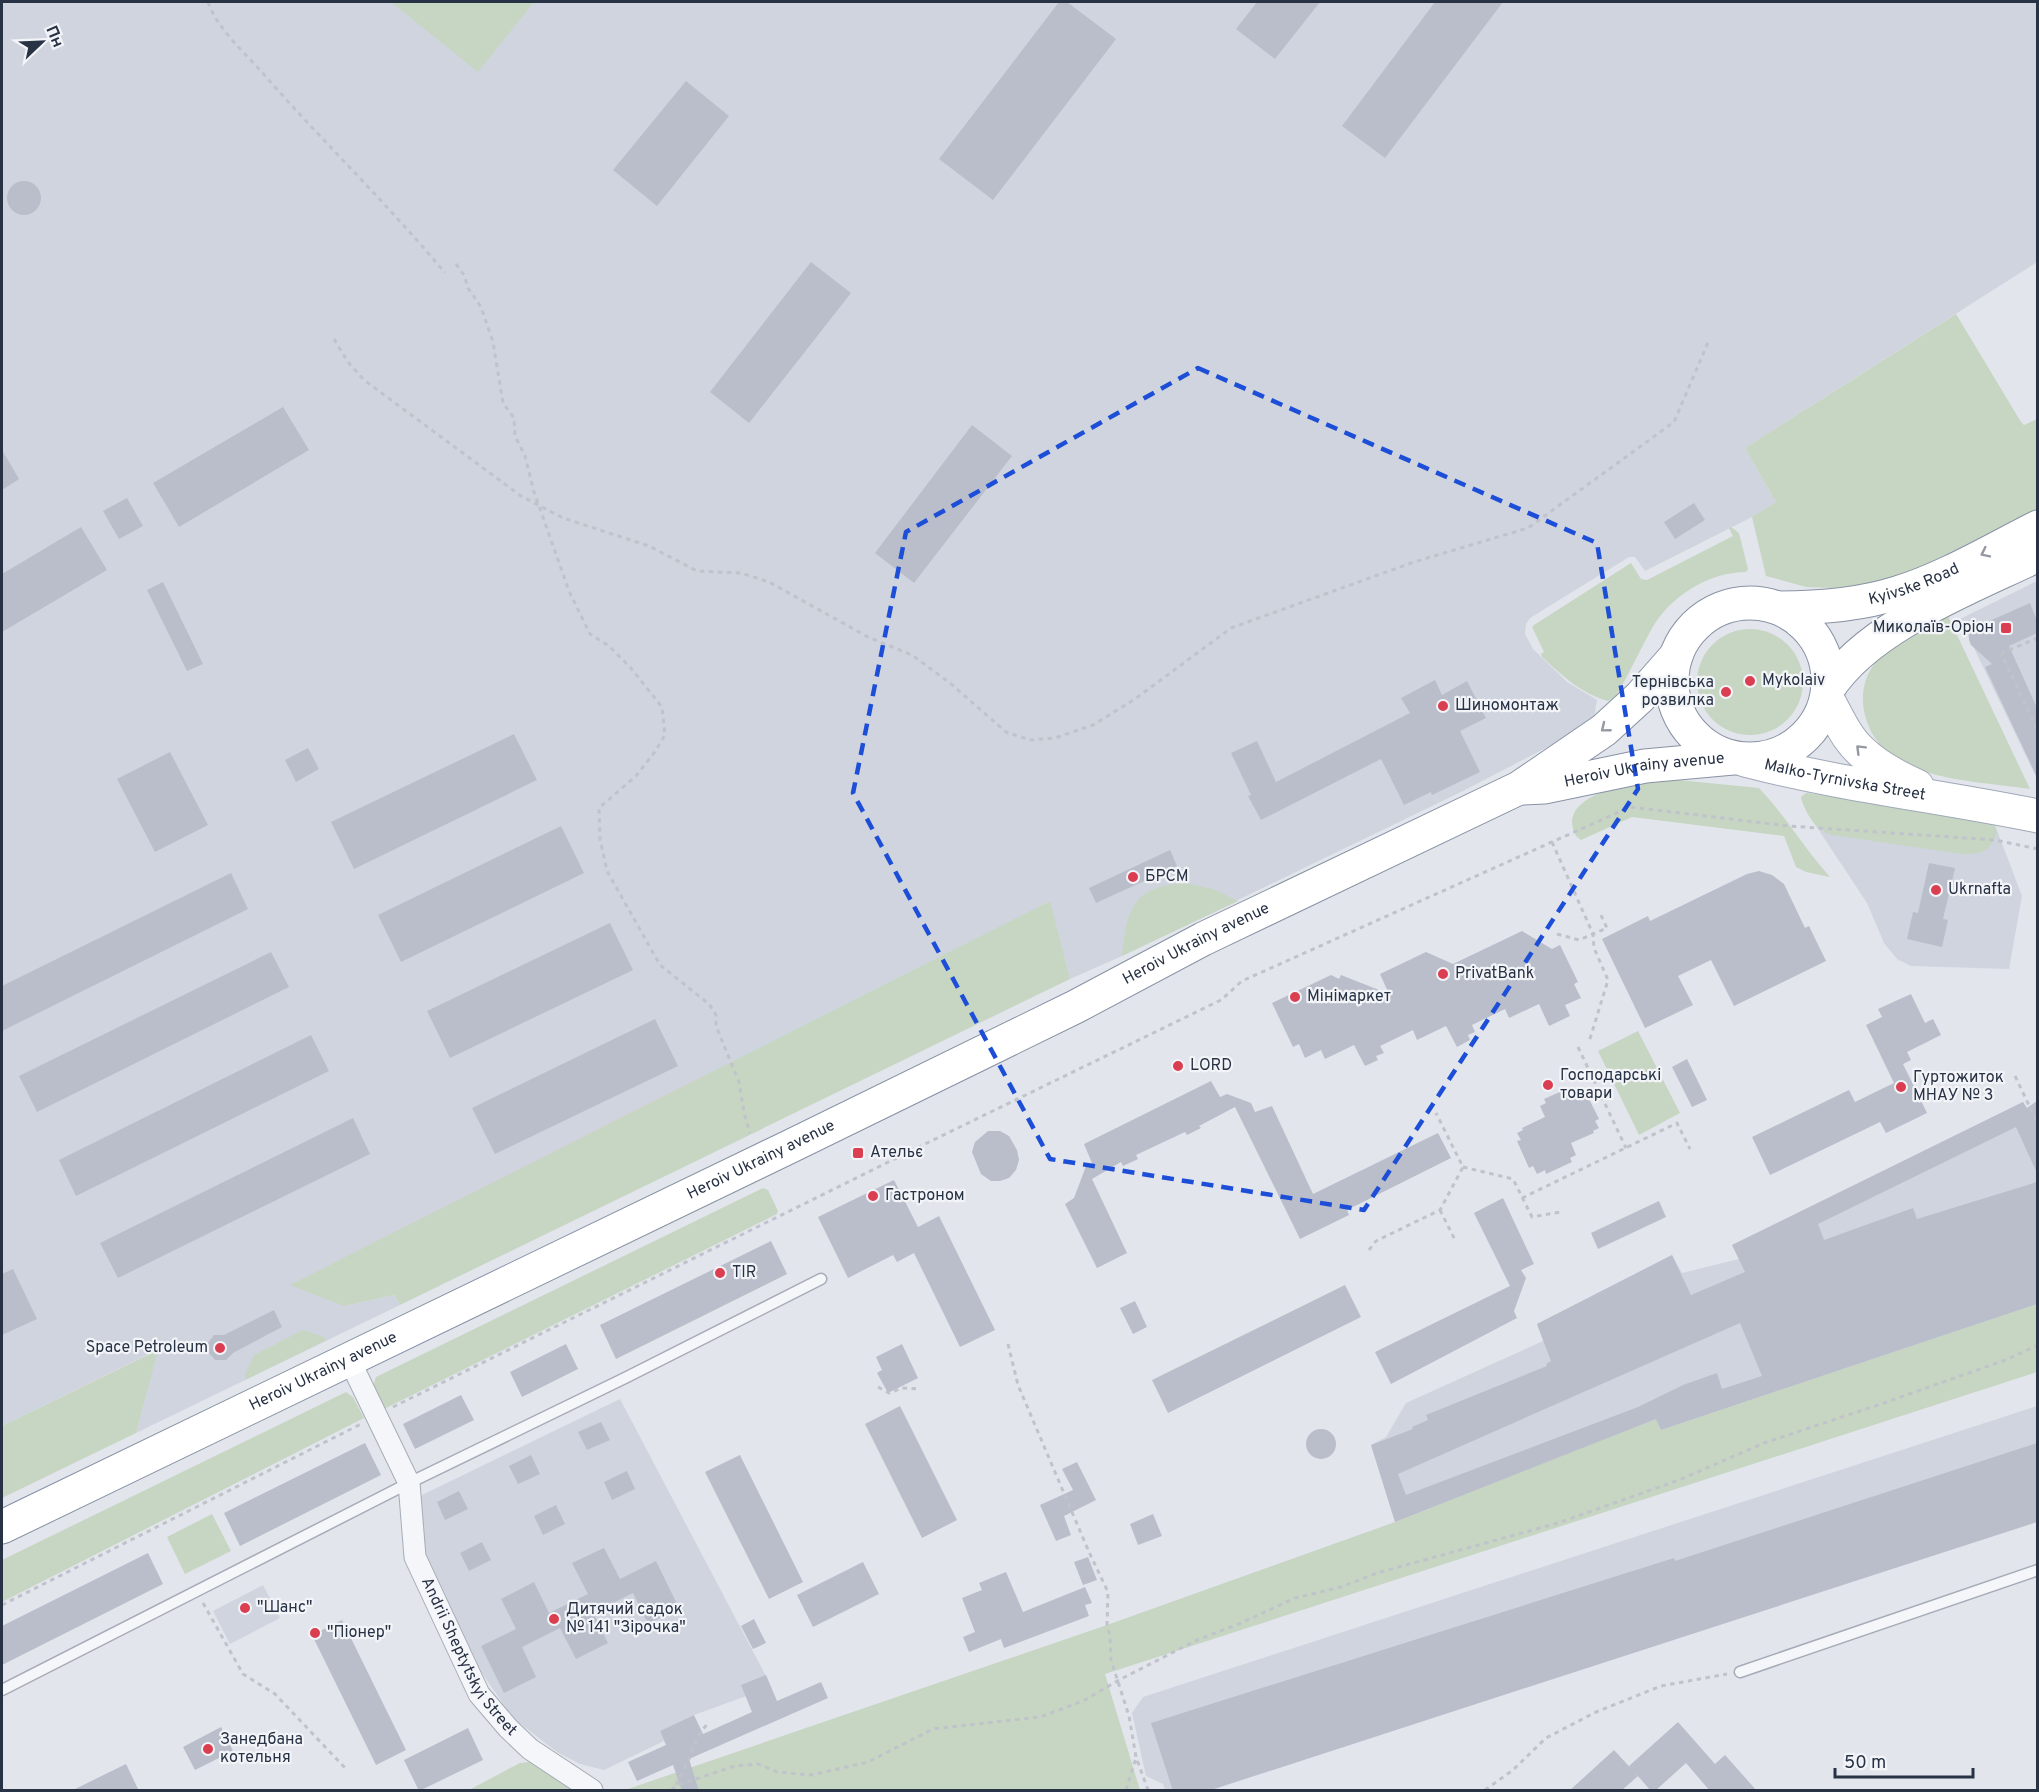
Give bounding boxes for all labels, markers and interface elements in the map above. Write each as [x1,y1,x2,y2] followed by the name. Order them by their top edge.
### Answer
[12,12,72,72] north arrow
[41,23,67,51] text: Пн
[1981,546,1992,557] one-way arrow
[1867,559,1963,610] street label: Kyivske Road
[1873,618,1994,638] place label: Миколаїв-Оріон
[1999,621,2013,635] marker: Миколаїв-Оріон
[1762,671,1825,691] place label: Mykolaiv
[1632,673,1714,711] place label: Тернівська розвилка
[1743,674,1757,688] marker: Mykolaiv
[1719,685,1733,699] marker: Тернівська розвилка
[1455,696,1559,716] place label: Шиномонтаж
[1436,699,1450,713] marker: Шиномонтаж
[1601,720,1612,731] one-way arrow
[1856,746,1867,756] one-way arrow
[1563,749,1725,793] street label: Heroiv Ukrainy avenue
[1762,755,1927,806] street label: Malko-Tyrnivska Street
[1145,867,1189,887] place label: БРСМ
[1126,870,1140,884] marker: БРСМ
[1948,880,2011,900] place label: Ukrnafta
[1929,883,1943,897] marker: Ukrnafta
[1119,899,1273,990] street label: Heroiv Ukrainy avenue
[1455,964,1534,984] place label: PrivatBank
[1436,967,1450,981] marker: PrivatBank
[1307,987,1391,1007] place label: Мінімаркет
[1288,990,1302,1004] marker: Мінімаркет
[1190,1056,1232,1076] place label: LORD
[1171,1059,1185,1073] marker: LORD
[1560,1066,1661,1104] place label: Господарські товари
[1913,1068,2004,1106] place label: Гуртожиток МНАУ № 3
[1541,1078,1555,1092] marker: Господарські товари
[1894,1080,1908,1094] marker: Гуртожиток МНАУ № 3
[684,1116,838,1205] street label: Heroiv Ukrainy avenue
[870,1143,923,1163] place label: Ательє
[851,1146,865,1160] marker: Ательє
[885,1186,965,1206] place label: Гастроном
[866,1189,880,1203] marker: Гастроном
[732,1263,756,1283] place label: TIR
[713,1266,727,1280] marker: TIR
[246,1328,401,1416] street label: Heroiv Ukrainy avenue
[86,1338,208,1358] place label: Space Petroleum
[213,1341,227,1355] marker: Space Petroleum
[416,1574,521,1741] street label: Andrii Sheptytskyi Street
[257,1598,312,1618] place label: "Шанс"
[566,1600,686,1638] place label: Дитячий садок № 141 "Зірочка"
[238,1601,252,1615] marker: "Шанс"
[547,1612,561,1626] marker: Дитячий садок № 141 "Зірочка"
[327,1623,391,1643] place label: "Піонер"
[308,1626,322,1640] marker: "Піонер"
[220,1730,303,1768] place label: Занедбана котельня
[1835,1741,1973,1779] scale bar
[201,1742,215,1756] marker: Занедбана котельня
[1844,1752,1886,1775] text: 50 m

